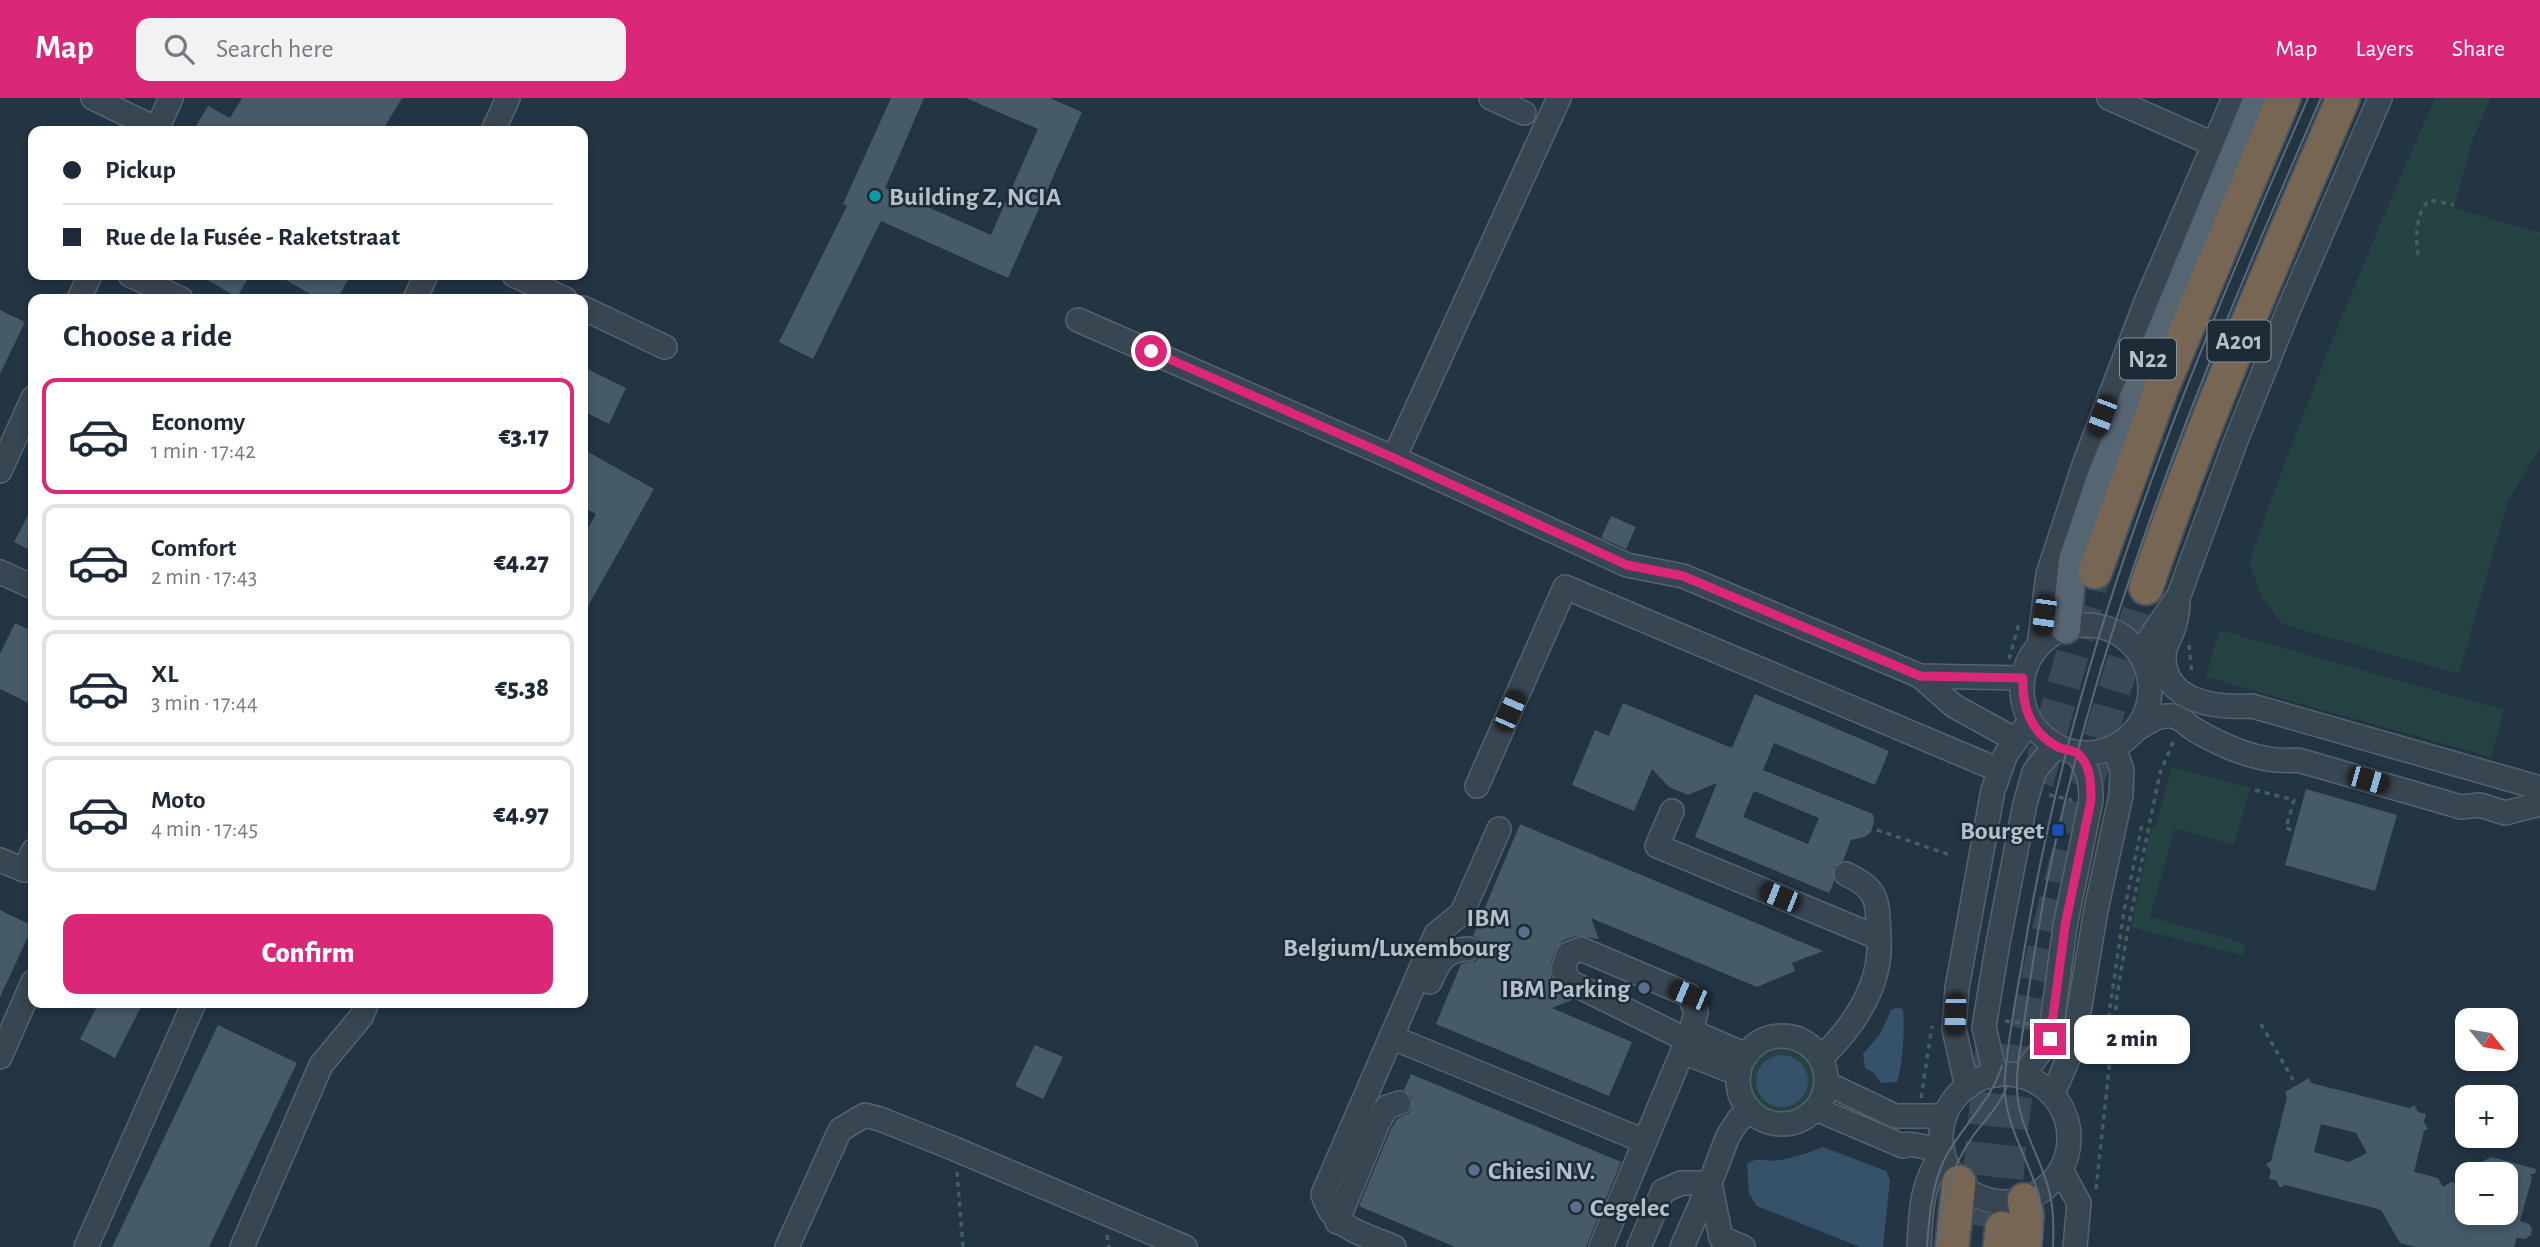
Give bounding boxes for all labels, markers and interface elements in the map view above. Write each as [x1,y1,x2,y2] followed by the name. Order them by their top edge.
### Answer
[136,18,626,81] search box
[160,30,198,68] icon: search
[35,32,94,65] text: Map
[216,36,334,62] text: Search here
[2275,37,2317,61] text: Map
[2355,37,2414,61] text: Layers
[2452,37,2505,61] text: Share
[105,157,176,183] text: Pickup
[889,184,1062,210] place label: Building Z, NCIA
[867,188,883,204] marker: Building Z, NCIA
[105,224,400,250] text: Rue de la Fusée - Raketstraat
[63,320,232,352] text: Choose a ride
[2208,321,2270,362] road number: A201
[1135,335,1167,367] route start
[2120,338,2176,380] road number: N22
[2085,393,2120,439] car
[67,405,130,468] icon: car
[151,409,245,435] text: Economy
[499,423,549,449] text: €3.17
[151,440,256,463] text: 1 min · 17:42
[67,531,130,594] icon: car
[151,535,236,561] text: Comfort
[494,549,549,575] text: €4.27
[151,566,257,589] text: 2 min · 17:43
[2031,593,2058,637] car
[67,657,130,720] icon: car
[151,661,178,687] text: XL
[495,675,549,701] text: €5.38
[1492,688,1529,734] car
[151,692,258,715] text: 3 min · 17:44
[2345,764,2392,796] car
[67,783,130,846] icon: car
[151,787,206,813] text: Moto
[494,801,549,827] text: €4.97
[151,818,258,841] text: 4 min · 17:45
[1960,818,2044,844] place label: Bourget
[2050,822,2066,838] marker: Bourget
[1757,879,1804,915] car
[1283,905,1511,961] place label: IBM Belgium/Luxembourg
[63,914,553,994] button: Confirm
[1516,924,1532,940] marker: IBM Belgium/Luxembourg
[1501,976,1631,1002] place label: IBM Parking
[1666,977,1713,1013] car
[1636,980,1652,996] marker: IBM Parking
[1944,993,1967,1035] car
[2455,1008,2518,1071] north arrow
[2455,1008,2518,1225] map controls
[2074,1014,2190,1063] callout: 2 min
[2034,1023,2066,1055] route end
[2106,1028,2158,1051] text: 2 min
[2455,1085,2518,1148] button: +
[1488,1158,1595,1184] place label: Chiesi N.V.
[1466,1162,1482,1178] marker: Chiesi N.V.
[2455,1162,2518,1225] button: −
[1590,1195,1669,1221] place label: Cegelec
[1568,1199,1584,1215] marker: Cegelec

